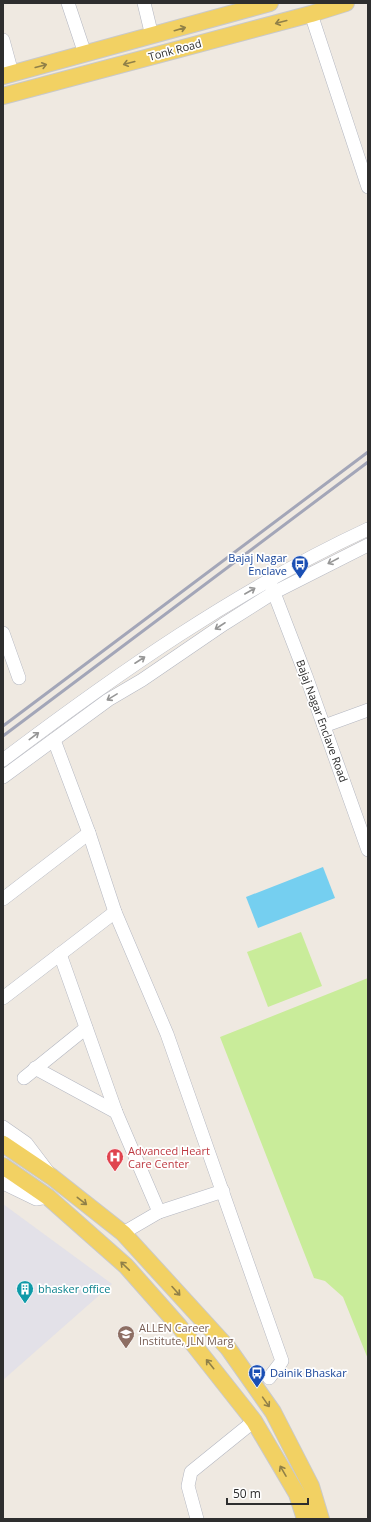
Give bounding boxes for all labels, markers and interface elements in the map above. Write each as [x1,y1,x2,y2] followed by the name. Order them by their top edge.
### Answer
[275,19,288,26] one-way arrow
[173,24,186,32] one-way arrow
[147,35,203,64] street label: Tonk Road
[122,59,135,67] one-way arrow
[34,62,47,69] one-way arrow
[228,550,288,578] place label: Bajaj Nagar Enclave
[290,554,310,579] bus stop icon: Bajaj Nagar Enclave
[327,558,339,566] one-way arrow
[244,587,256,595] one-way arrow
[215,622,226,630] one-way arrow
[134,656,146,664] one-way arrow
[293,657,352,784] street label: Bajaj Nagar Enclave Road
[106,694,118,702] one-way arrow
[29,732,40,740] one-way arrow
[128,1143,210,1171] place label: Advanced Heart Care Center
[105,1147,125,1172] hospital icon: Advanced Heart Care Center
[77,1197,88,1205] one-way arrow
[120,1261,130,1270] one-way arrow
[15,1279,35,1304] building icon: bhasker office
[38,1281,110,1296] place label: bhasker office
[171,1286,181,1296] one-way arrow
[139,1320,234,1348] place label: ALLEN Career Institute, JLN Marg
[116,1324,136,1349] school or university icon: ALLEN Career Institute, JLN Marg
[205,1359,214,1370] one-way arrow
[247,1363,267,1388] bus stop icon: Dainik Bhaskar
[270,1365,347,1380] place label: Dainik Bhaskar
[262,1397,270,1408] one-way arrow
[279,1465,287,1477] one-way arrow
[227,1480,308,1506] scale bar
[233,1485,261,1502] text: 50 m

